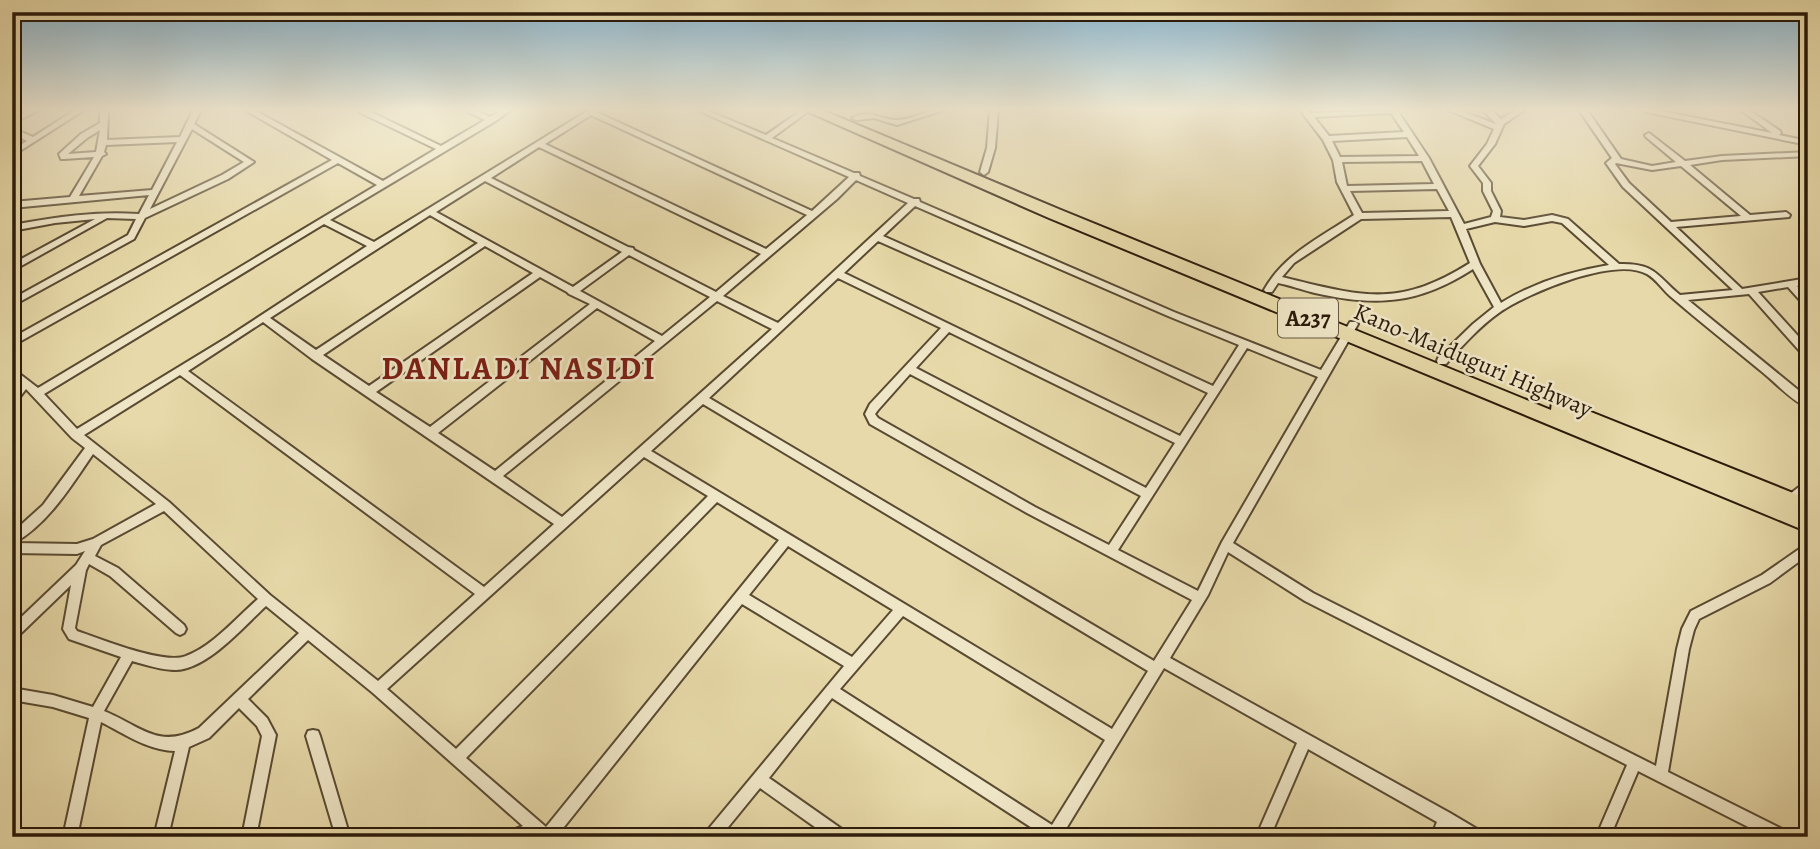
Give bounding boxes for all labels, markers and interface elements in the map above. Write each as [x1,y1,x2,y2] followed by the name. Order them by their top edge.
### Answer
[1349,295,1597,425] street label: Kano-Maiduguri Highway
[1278,298,1338,338] road number: A237
[381,346,657,390] district label: DANLADI NASIDI

